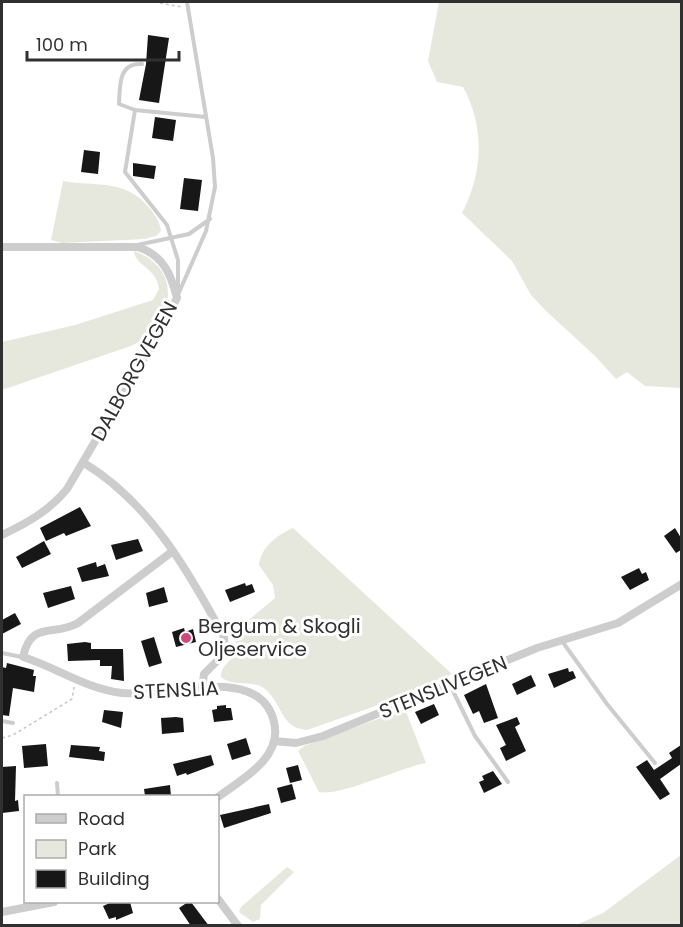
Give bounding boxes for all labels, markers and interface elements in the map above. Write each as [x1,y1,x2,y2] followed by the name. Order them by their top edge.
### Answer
[27,24,178,62] scale bar
[36,32,88,57] text: 100 m
[84,296,184,446] street label: DALBORGVEGEN
[198,612,361,663] place label: Bergum & Skogli Oljeservice
[179,631,193,645] marker: Bergum & Skogli Oljeservice
[375,649,511,725] street label: STENSLIVEGEN
[132,674,220,706] street label: STENSLIA
[24,795,219,903] legend
[78,806,125,831] text: Road
[78,836,117,861] text: Park
[78,866,150,891] text: Building

